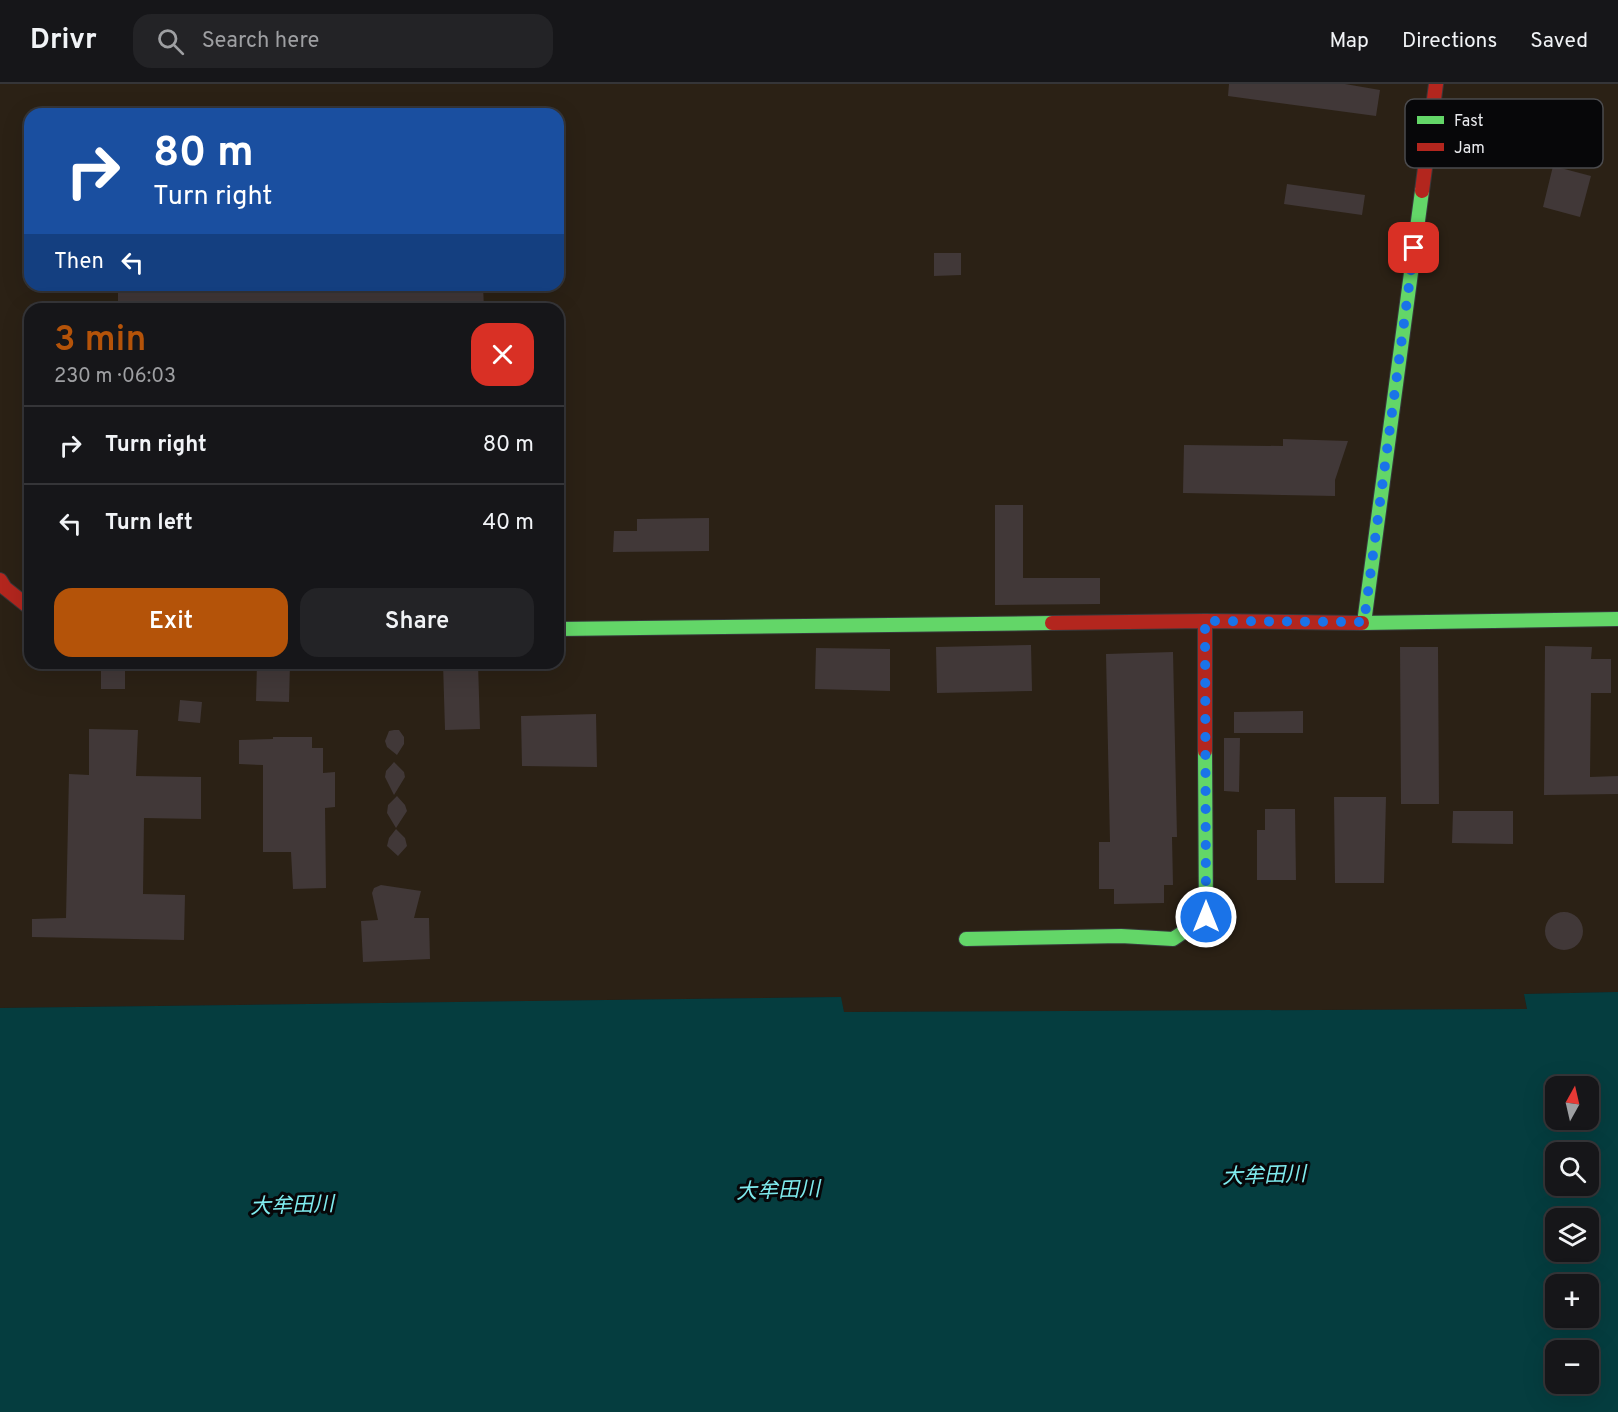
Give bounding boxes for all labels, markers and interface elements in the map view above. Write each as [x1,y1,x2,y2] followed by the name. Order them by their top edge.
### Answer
[133,14,553,68] search box
[30,23,97,59] text: Drivr
[154,25,187,58] icon: search
[202,28,319,55] text: Search here
[1329,28,1369,55] text: Map
[1402,28,1497,55] text: Directions
[1530,28,1588,55] text: Saved
[1405,99,1603,168] legend
[1454,112,1484,132] text: Fast
[153,128,254,181] text: 80 m
[54,132,132,210] icon: right
[1454,139,1485,159] text: Jam
[153,180,272,214] text: Turn right
[1388,222,1439,273] pin
[1397,231,1430,264] icon: arrive
[116,246,149,279] icon: left
[54,249,104,276] text: Then
[54,318,146,364] text: 3 min
[471,323,534,386] button: close
[54,364,176,390] text: 230 m · 06:03
[54,429,87,462] icon: right
[105,432,207,459] text: Turn right
[483,432,534,459] text: 80 m
[54,507,87,540] icon: left
[105,510,193,537] text: Turn left
[482,510,534,537] text: 40 m
[54,588,288,657] button: Exit
[300,588,534,657] button: Share
[1174,885,1238,949] position arrow
[1545,1076,1599,1130] north arrow
[1545,1076,1599,1394] map controls
[1545,1142,1599,1196] button: search
[1222,1161,1308,1191] water label: 大牟田川
[736,1176,822,1206] water label: 大牟田川
[250,1191,336,1221] water label: 大牟田川
[1545,1208,1599,1262] button: layers
[1545,1274,1599,1328] button: +
[1545,1340,1599,1394] button: −

